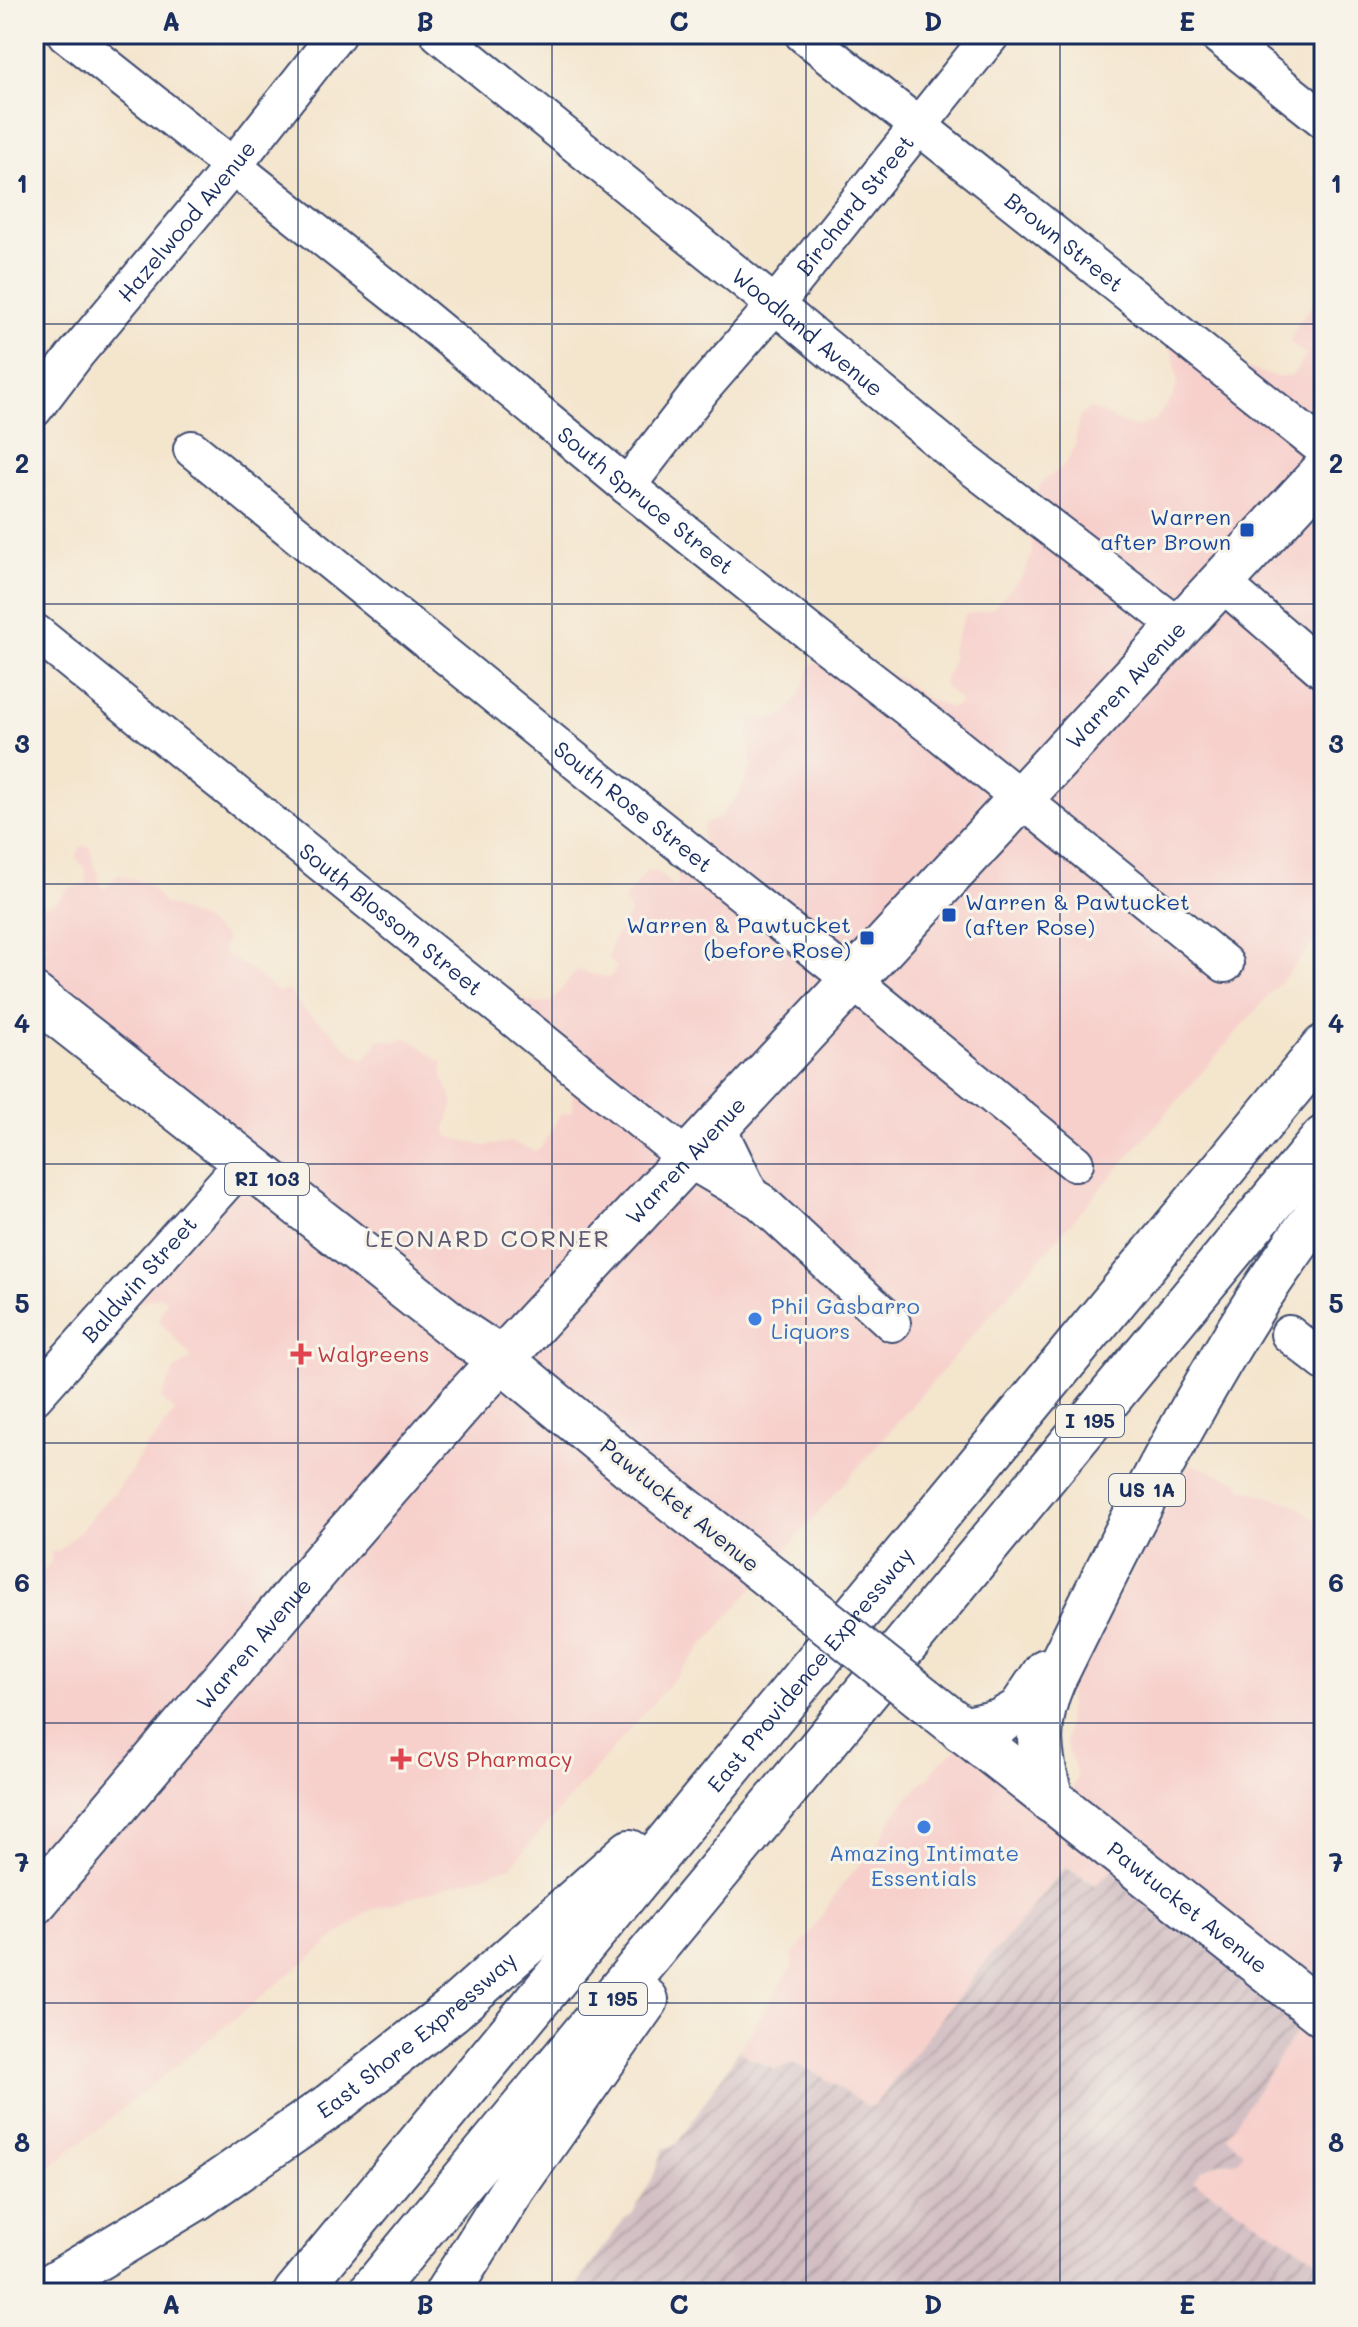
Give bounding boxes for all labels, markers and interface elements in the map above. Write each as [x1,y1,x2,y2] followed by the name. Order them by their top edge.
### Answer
[162,4,180,38] text: A
[416,4,434,38] text: B
[669,4,689,38] text: C
[924,4,942,38] text: D
[1179,4,1195,38] text: E
[789,128,920,281] street label: Birchard Street
[111,134,262,308] street label: Hazelwood Avenue
[16,166,28,200] text: 1
[1330,166,1342,200] text: 1
[999,185,1130,298] street label: Brown Street
[726,261,890,403] street label: Woodland Avenue
[552,420,740,580] street label: South Spruce Street
[15,446,29,480] text: 2
[1329,446,1343,480] text: 2
[1100,502,1231,556] place label: Warren after Brown
[1238,521,1256,539] marker: Warren after Brown
[1059,615,1192,755] street label: Warren Avenue
[14,726,30,760] text: 3
[1328,726,1344,760] text: 3
[548,734,719,878] street label: South Rose Street
[293,836,489,1002] street label: South Blossom Street
[965,887,1190,941] place label: Warren & Pawtucket (after Rose)
[940,906,958,924] marker: Warren & Pawtucket (after Rose)
[626,910,851,964] place label: Warren & Pawtucket (before Rose)
[858,929,876,947] marker: Warren & Pawtucket (before Rose)
[14,1006,30,1040] text: 4
[1328,1006,1344,1040] text: 4
[619,1090,752,1230] street label: Warren Avenue
[225,1163,309,1195] road number: RI 103
[75,1210,203,1348] street label: Baldwin Street
[365,1222,611,1253] district label: LEONARD CORNER
[14,1286,30,1320] text: 5
[1328,1286,1344,1320] text: 5
[771,1291,920,1345] place label: Phil Gasbarro Liquors
[746,1310,764,1328] marker: Phil Gasbarro Liquors
[317,1339,429,1368] place label: Walgreens
[292,1345,310,1363] marker: Walgreens
[1056,1405,1124,1437] road number: I 195
[595,1431,766,1578] street label: Pawtucket Avenue
[1109,1474,1185,1506] road number: US 1A
[700,1541,919,1798] street label: East Providence Expressway
[14,1565,30,1599] text: 6
[1328,1565,1344,1599] text: 6
[189,1571,318,1715] street label: Warren Avenue
[417,1744,573,1773] place label: CVS Pharmacy
[392,1750,410,1768] marker: CVS Pharmacy
[915,1818,933,1836] marker: Amazing Intimate Essentials
[1102,1834,1274,1979] street label: Pawtucket Avenue
[829,1838,1019,1892] place label: Amazing Intimate Essentials
[15,1845,29,1879] text: 7
[1329,1845,1343,1879] text: 7
[311,1945,522,2124] street label: East Shore Expressway
[579,1983,647,2015] road number: I 195
[14,2125,30,2159] text: 8
[1328,2125,1344,2159] text: 8
[162,2287,180,2321] text: A
[416,2287,434,2321] text: B
[669,2287,689,2321] text: C
[924,2287,942,2321] text: D
[1179,2287,1195,2321] text: E

